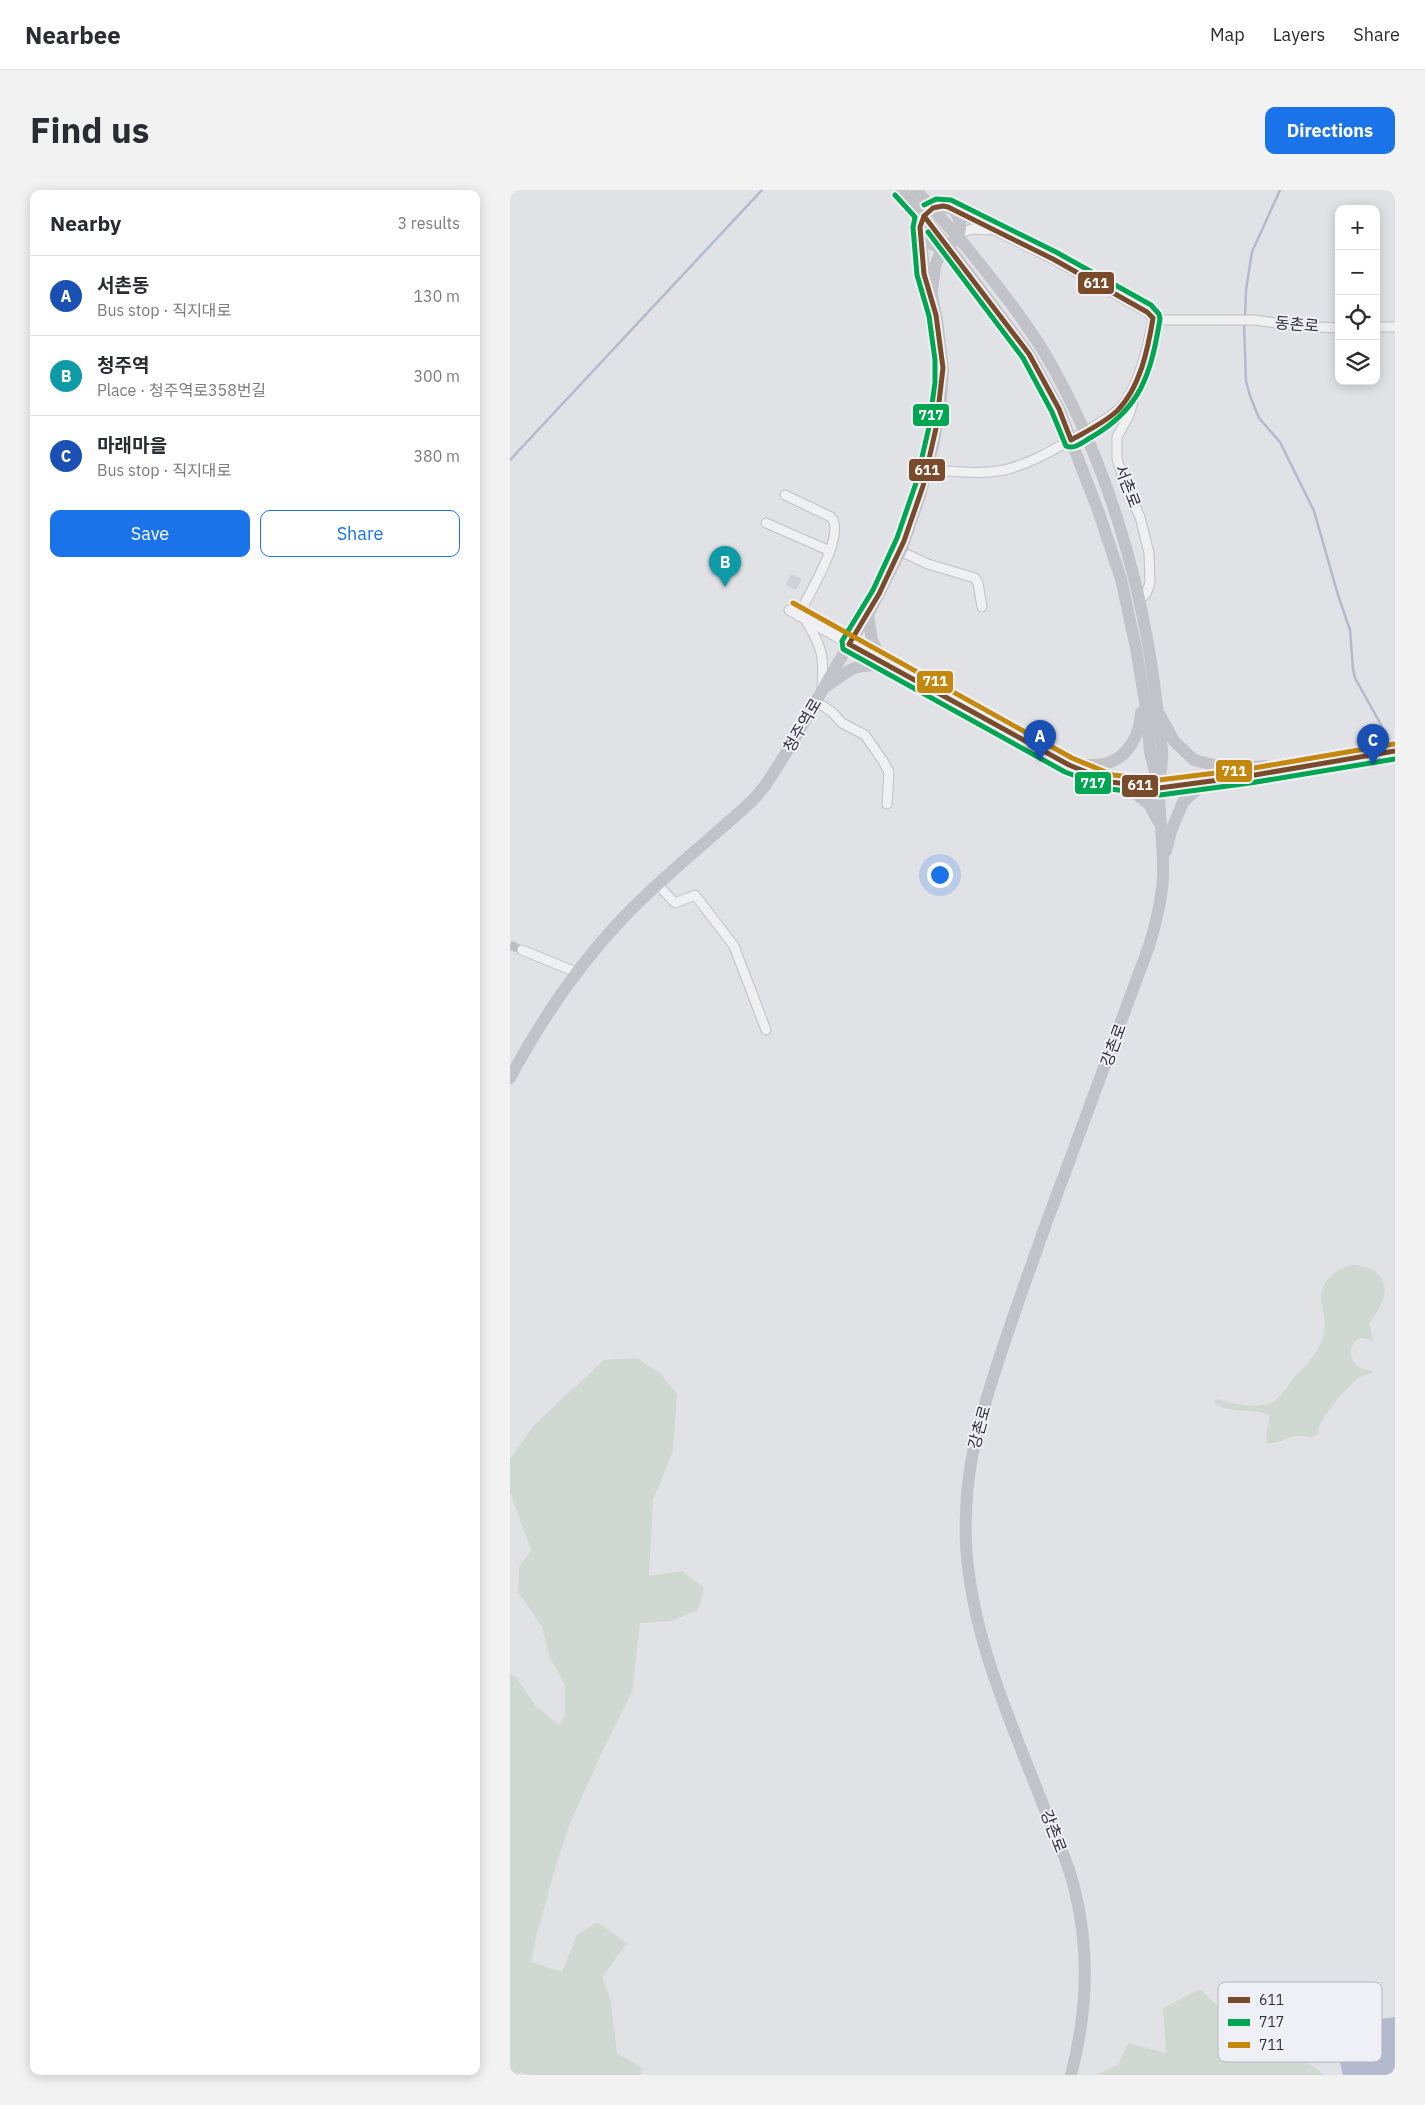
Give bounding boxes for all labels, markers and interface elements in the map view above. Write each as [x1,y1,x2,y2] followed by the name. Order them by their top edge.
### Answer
[25,19,121,51] text: Nearbee
[1210,23,1245,46] text: Map
[1273,23,1325,46] text: Layers
[1353,23,1400,46] text: Share
[30,107,149,153] text: Find us
[1265,107,1395,154] button: Directions
[1335,205,1380,385] map controls
[1335,205,1380,250] button: +
[50,209,121,237] text: Nearby
[397,213,460,233] text: 3 results
[1335,250,1380,295] button: −
[1077,271,1115,295] line badge: 611
[97,273,149,297] text: 서촌동
[1083,274,1109,292] text: 611
[61,286,71,306] text: A
[413,286,460,306] text: 130 m
[1335,295,1380,340] button: locate
[97,300,231,320] text: Bus stop · 직지대로
[1274,312,1320,336] street label: 동촌로
[1335,340,1380,385] button: layers
[97,353,149,377] text: 청주역
[61,366,71,386] text: B
[413,366,460,386] text: 300 m
[97,380,266,400] text: Place · 청주역로358번길
[912,403,950,427] line badge: 717
[918,406,944,424] text: 717
[97,433,167,457] text: 마래마을
[61,446,71,466] text: C
[413,446,460,466] text: 380 m
[908,458,946,482] line badge: 611
[97,460,231,480] text: Bus stop · 직지대로
[914,461,940,479] text: 611
[1111,462,1145,510] street label: 서촌로
[50,510,250,557] button: Save
[260,510,460,557] button: Share
[709,546,741,587] pin: B
[916,670,954,694] line badge: 711
[922,672,948,690] text: 711
[779,694,826,756] street label: 청주역로
[1024,720,1056,761] pin: A
[1357,724,1389,765] pin: C
[1215,759,1253,783] line badge: 711
[1221,762,1247,780] text: 711
[1074,771,1112,795] line badge: 717
[1080,774,1106,792] text: 717
[1121,774,1159,798] line badge: 611
[1127,776,1153,794] text: 611
[927,862,953,888] your location
[1096,1021,1130,1069] street label: 강촌로
[964,1403,994,1451] street label: 강촌로
[1037,1807,1071,1855] street label: 강촌로
[1218,1982,1382,2062] legend
[1259,1991,1284,2009] text: 611
[1259,2013,1284,2031] text: 717
[1259,2036,1284,2054] text: 711

